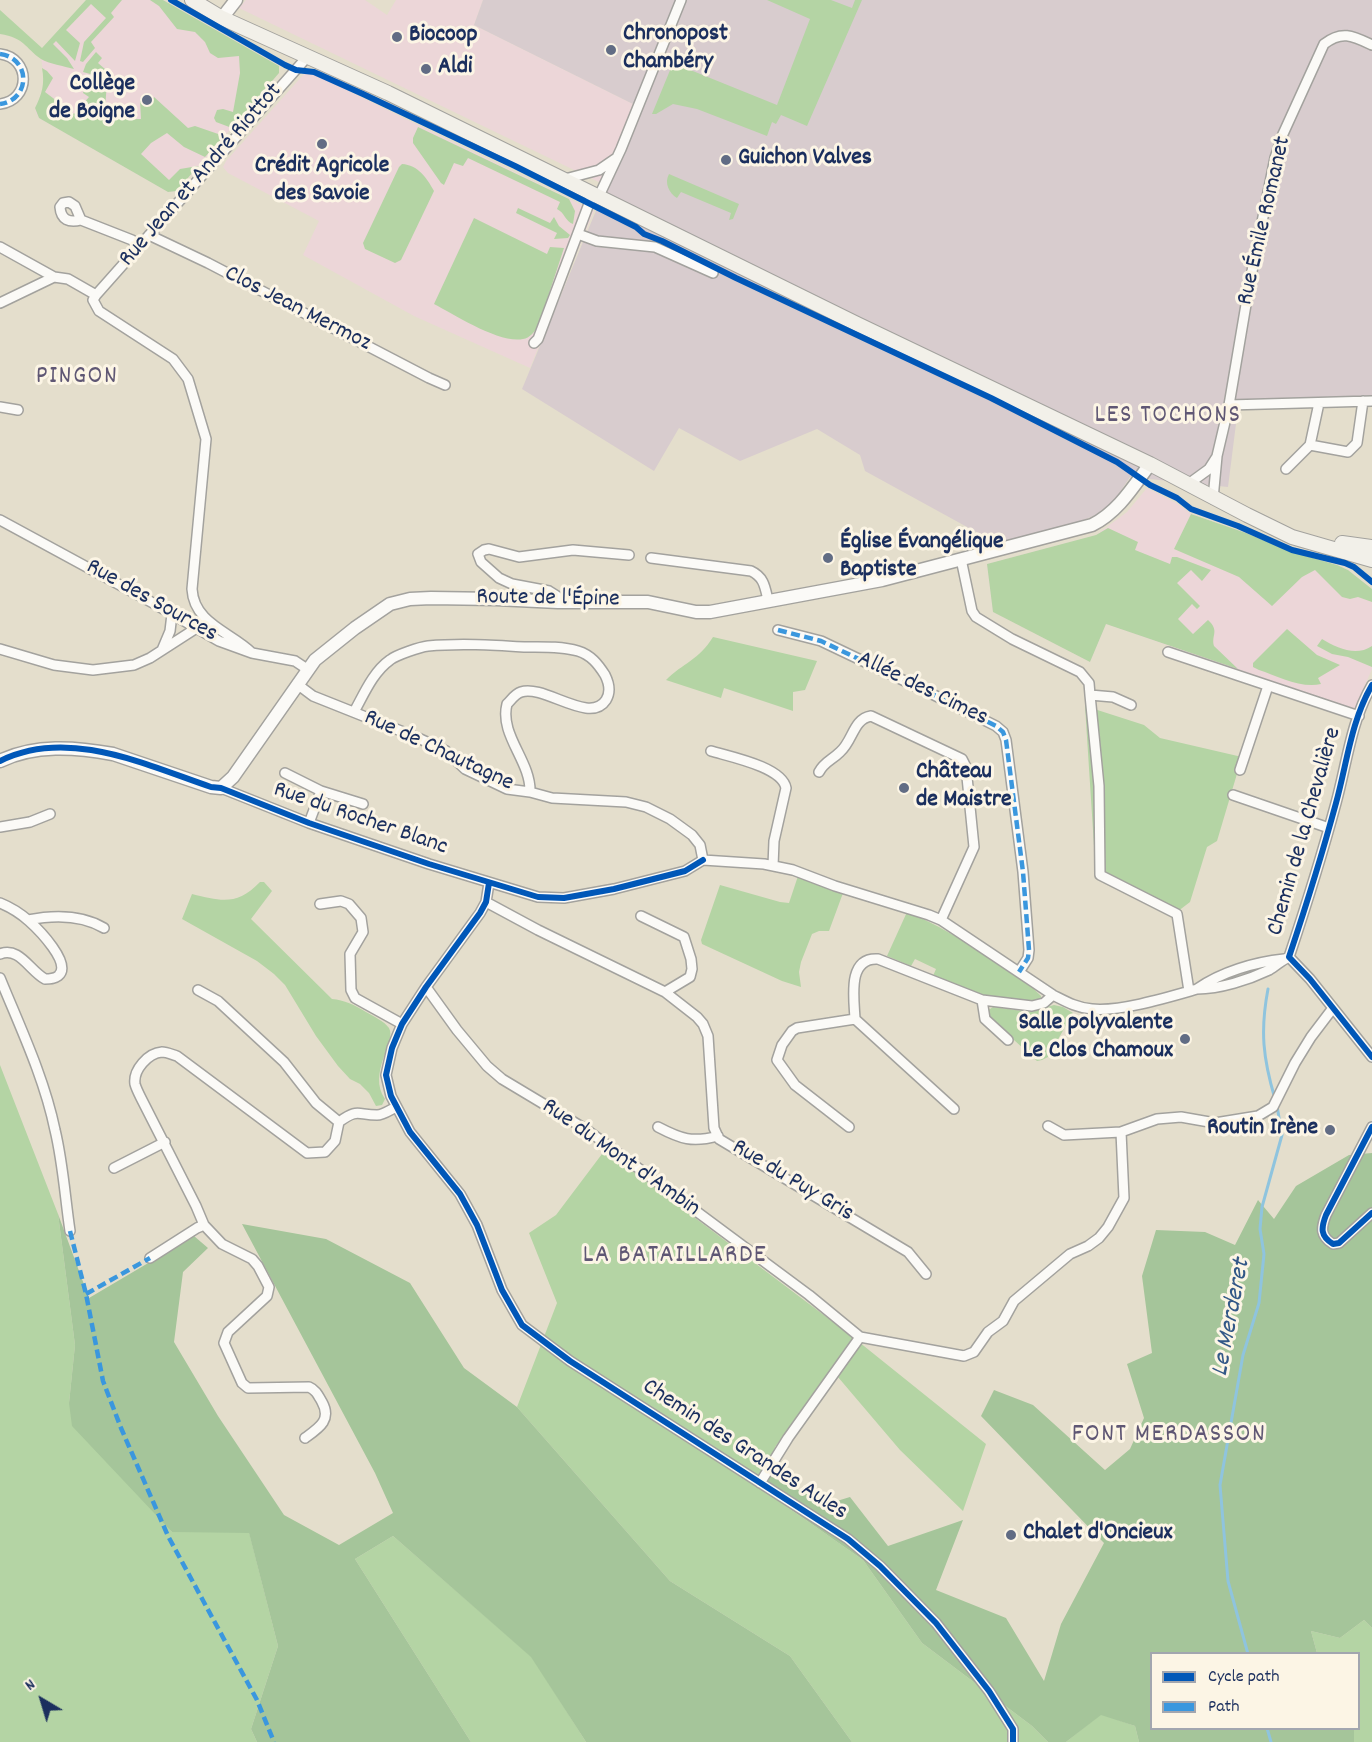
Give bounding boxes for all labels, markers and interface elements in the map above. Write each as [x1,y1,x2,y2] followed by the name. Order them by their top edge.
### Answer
[623,22,728,78] place label: Chronopost Chambéry
[409,23,478,51] place label: Biocoop
[390,30,404,44] marker: Biocoop
[604,43,618,57] marker: Chronopost Chambéry
[438,55,472,83] place label: Aldi
[419,62,433,76] marker: Aldi
[49,72,135,128] place label: Collège de Boigne
[114,78,290,274] street label: Rue Jean et André Riottot
[140,93,154,107] marker: Collège de Boigne
[1233,134,1299,308] street label: Rue Émile Romanet
[315,137,329,151] marker: Crédit Agricole des Savoie
[738,146,872,174] place label: Guichon Valves
[719,153,733,167] marker: Guichon Valves
[255,154,389,210] place label: Crédit Agricole des Savoie
[219,261,375,359] street label: Clos Jean Mermoz
[36,362,118,394] district label: PINGON
[1094,401,1242,433] district label: LES TOCHONS
[840,530,1003,586] place label: Église Évangélique Baptiste
[821,551,835,565] marker: Église Évangélique Baptiste
[80,554,222,650] street label: Rue des Sources
[476,584,620,616] street label: Route de l'Épine
[852,646,992,734] street label: Allée des Cimes
[358,705,518,799] street label: Rue de Chautagne
[1262,725,1350,939] street label: Chemin de la Chevalière
[916,760,1011,816] place label: Château de Maistre
[269,777,451,863] street label: Rue du Rocher Blanc
[897,781,911,795] marker: Château de Maistre
[1018,1011,1173,1067] place label: Salle polyvalente Le Clos Chamoux
[1178,1032,1192,1046] marker: Salle polyvalente Le Clos Chamoux
[535,1094,705,1224] street label: Rue du Mont d'Ambin
[1207,1116,1318,1144] place label: Routin Irène
[1323,1123,1337,1137] marker: Routin Irène
[726,1134,858,1230] street label: Rue du Puy Gris
[583,1241,767,1273] district label: LA BATAILLARDE
[1206,1257,1260,1379] water label: Le Merderet
[636,1374,852,1528] street label: Chemin des Grandes Aules
[1072,1420,1266,1452] district label: FONT MERDASSON
[1023,1521,1172,1549] place label: Chalet d'Oncieux
[1004,1528,1018,1542] marker: Chalet d'Oncieux
[1150,1652,1360,1730] legend
[1208,1665,1279,1690] text: Cycle path
[12,1670,72,1730] north arrow
[20,1674,41,1697] text: N
[1208,1695,1240,1720] text: Path

